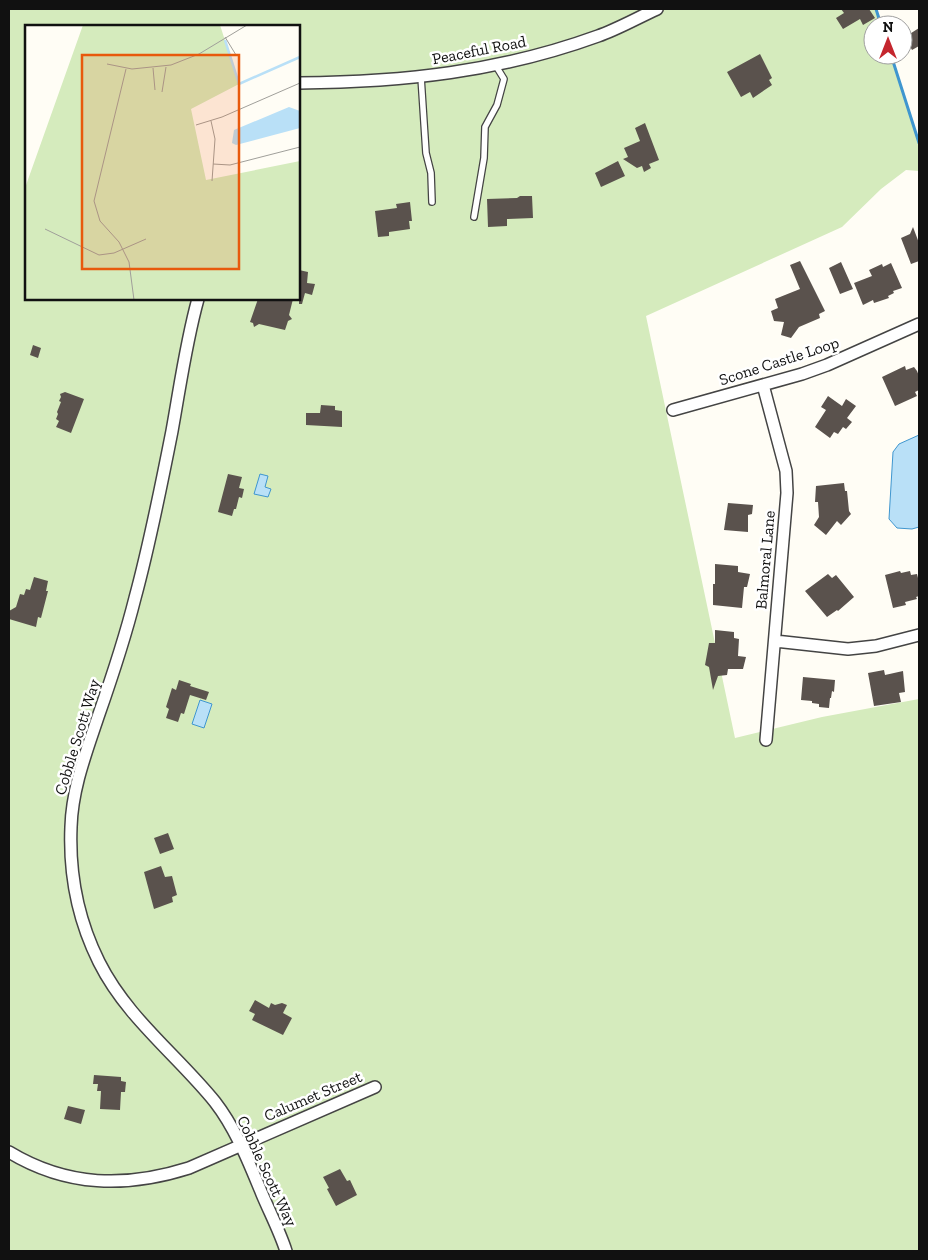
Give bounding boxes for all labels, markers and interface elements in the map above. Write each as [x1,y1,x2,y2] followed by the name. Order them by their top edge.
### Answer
[863,15,913,65] north arrow
[883,19,894,36] text: N
[25,25,300,300] inset map
[430,32,528,68] street label: Peaceful Road
[717,333,841,389] street label: Scone Castle Loop
[751,510,779,610] street label: Balmoral Lane
[50,676,104,797] street label: Cobble Scott Way
[261,1067,365,1125] street label: Calumet Street
[233,1113,301,1230] street label: Cobble Scott Way

